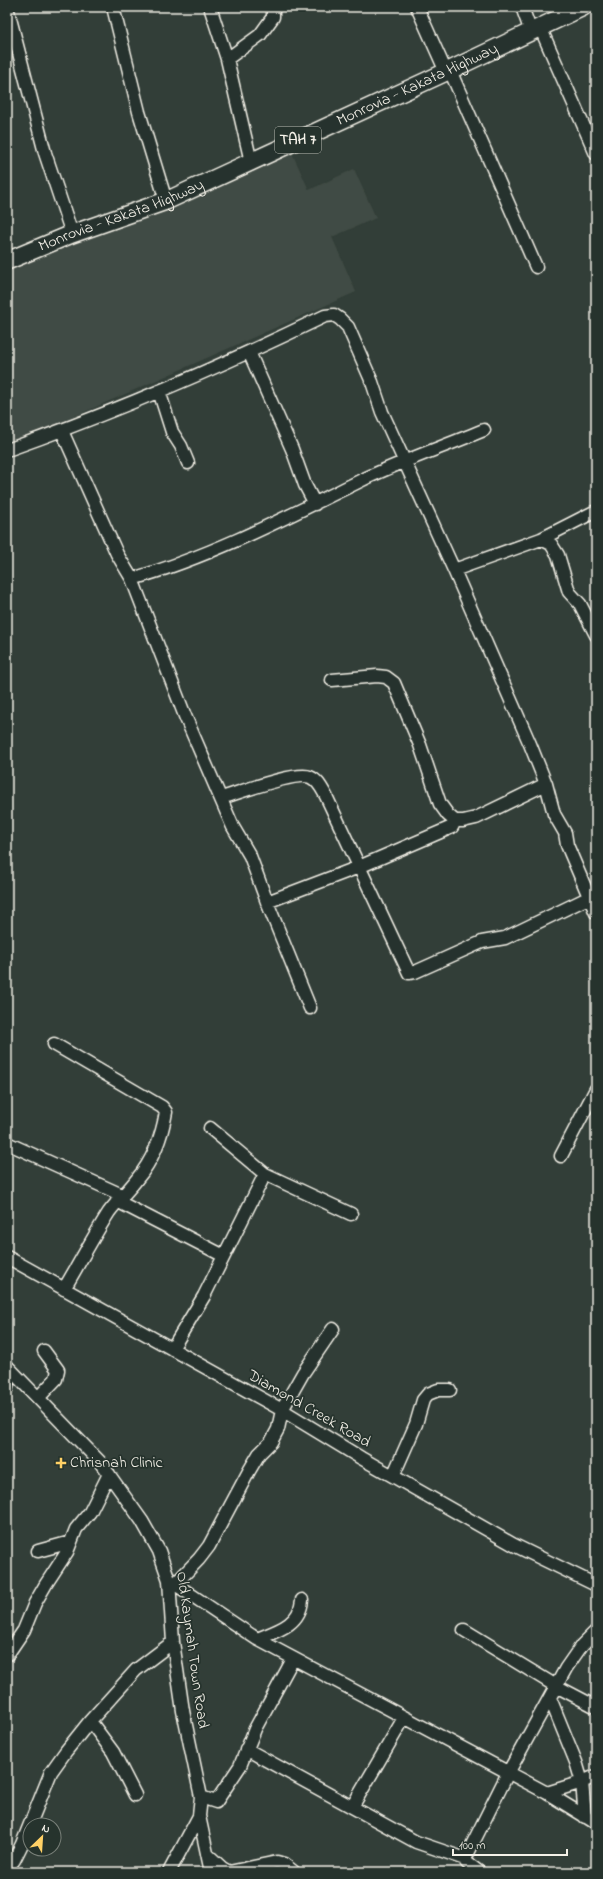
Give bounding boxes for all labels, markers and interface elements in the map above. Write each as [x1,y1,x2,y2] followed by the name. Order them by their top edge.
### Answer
[333,37,502,133] street label: Monrovia - Kakata Highway
[275,127,321,153] road number: TAH 7
[35,173,208,259] street label: Monrovia - Kakata Highway
[242,1363,375,1454] street label: Diamond Creek Road
[70,1451,164,1475] place label: Chrisnah Clinic
[55,1457,67,1469] marker: Chrisnah Clinic
[169,1570,215,1730] street label: Old Kaymah Town Road
[22,1817,62,1857] north arrow
[39,1820,53,1838] text: N
[453,1831,567,1857] scale bar
[459,1837,486,1855] text: 100 m

